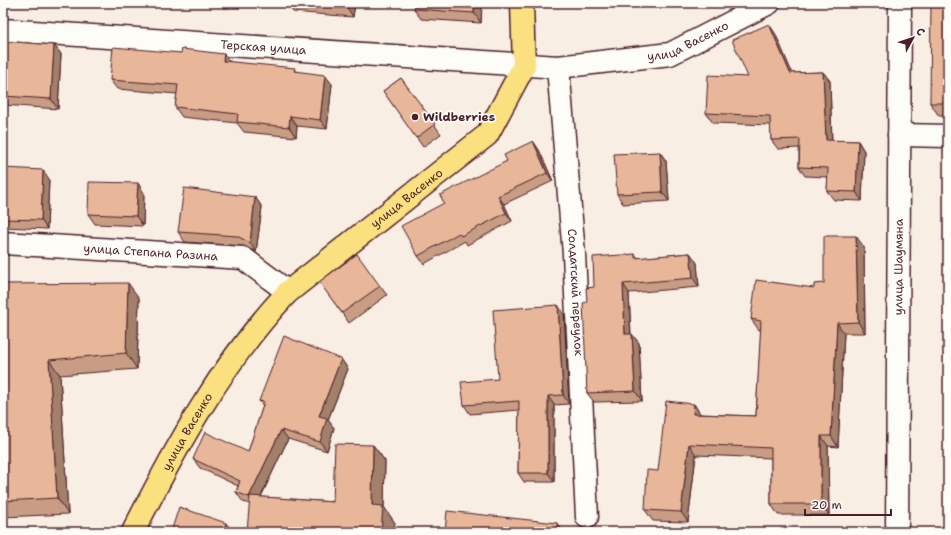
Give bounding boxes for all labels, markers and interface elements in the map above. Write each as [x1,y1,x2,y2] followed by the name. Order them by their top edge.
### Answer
[646,17,731,65] street label: улица Васенко
[893,18,933,58] north arrow
[912,24,928,39] text: С
[220,37,307,58] street label: Терская улица
[423,109,495,125] place label: Wildberries
[410,112,420,122] marker: Wildberries
[367,165,446,232] street label: улица Васенко
[890,218,907,315] street label: улица Шаумяна
[564,228,587,357] street label: Солдатский переулок
[83,240,219,264] street label: улица Степана Разина
[158,390,216,474] street label: улица Васенко
[805,491,891,517] scale bar
[811,497,842,513] text: 20 m

